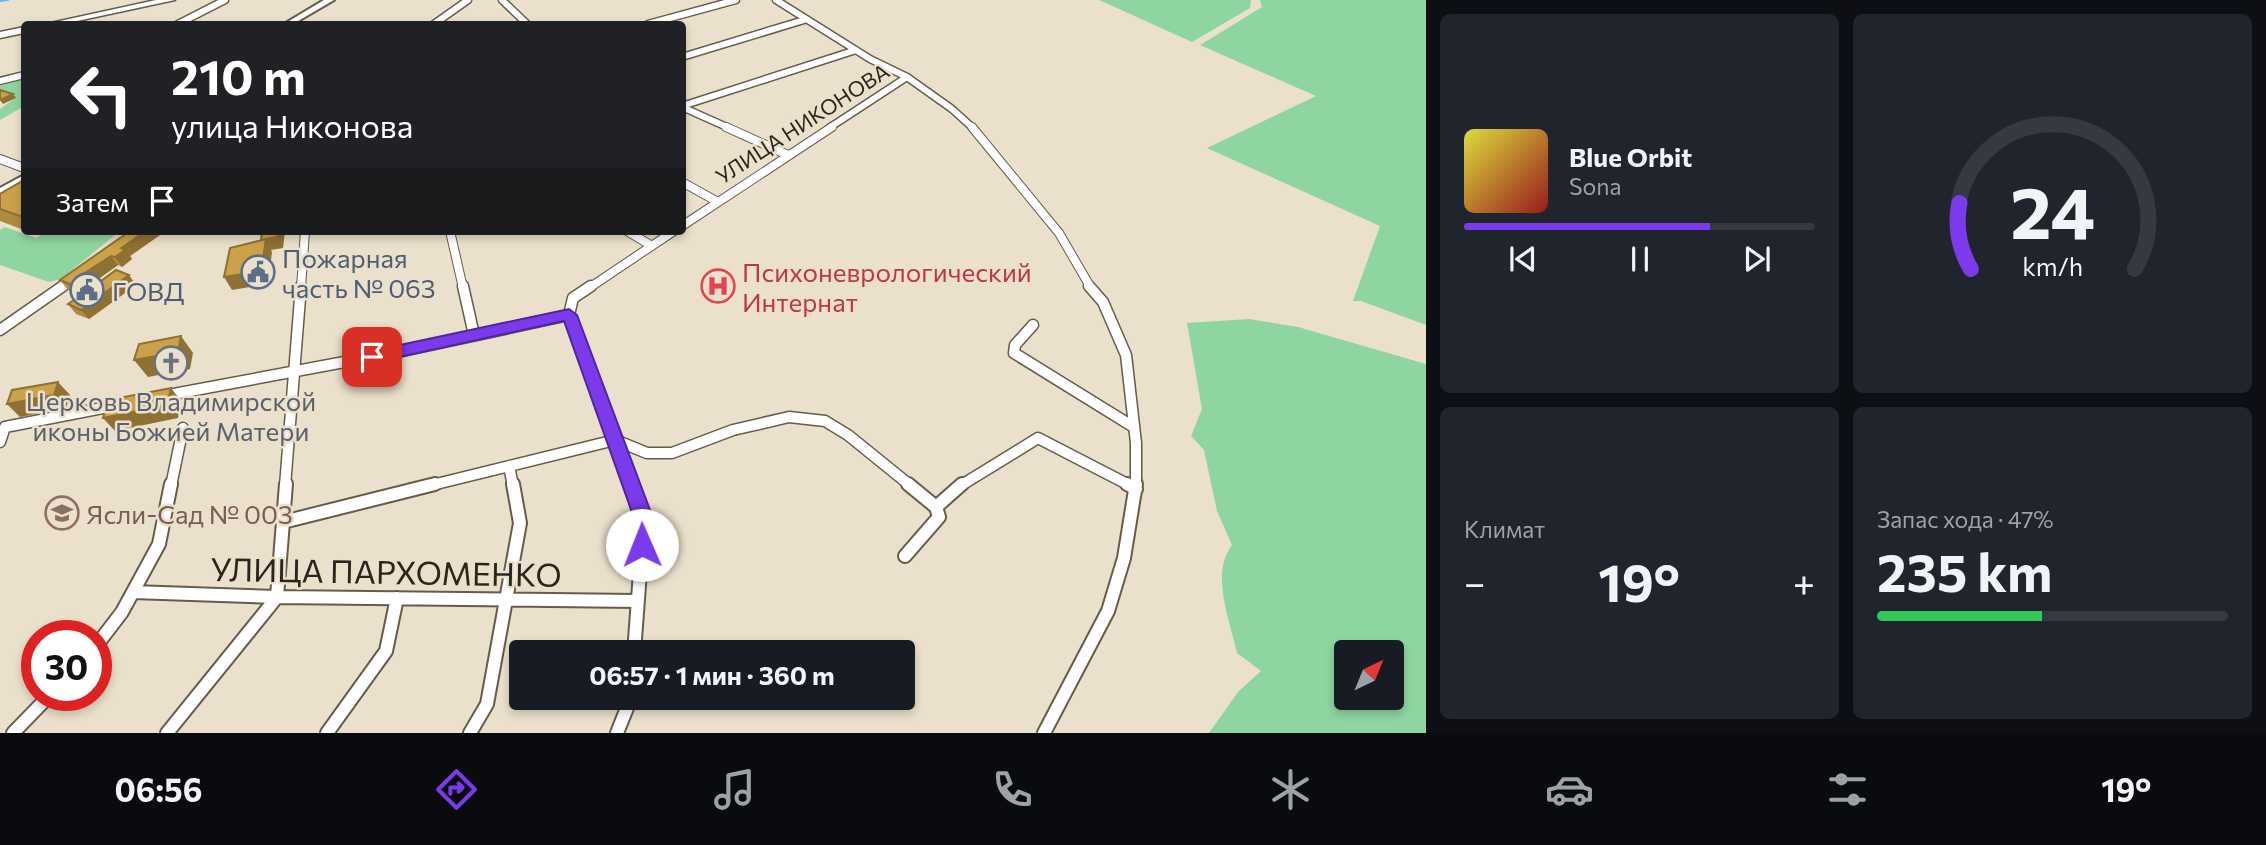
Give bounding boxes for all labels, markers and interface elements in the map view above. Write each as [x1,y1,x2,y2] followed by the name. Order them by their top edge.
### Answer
[171,45,306,105] text: 210 m
[56,49,147,140] icon: left
[711,58,893,188] street label: УЛИЦА НИКОНОВА
[171,105,413,145] text: улица Никонова
[1569,141,1692,172] text: Blue Orbit
[2010,166,2095,255] text: 24
[1569,172,1621,200] text: Sona
[143,182,181,220] icon: arrive
[56,186,129,217] text: Затем
[1504,240,1542,278] icon: previous
[1621,240,1659,278] icon: pause
[1738,240,1776,278] icon: next
[282,242,436,303] place label: Пожарная часть № 063
[2022,251,2083,281] text: km/h
[239,253,277,291] public building icon: Пожарная часть № 063
[742,256,1032,317] place label: Психоневрологический Интернат
[699,267,737,305] hospital icon: Психоневрологический Интернат
[68,271,106,309] public building icon: ГОВД
[112,275,184,306] place label: ГОВД
[342,327,402,387] pin
[353,338,391,376] icon: arrive
[152,344,190,382] church icon: Церковь Владимирской иконы Божией Матери
[26,385,316,446] place label: Церковь Владимирской иконы Божией Матери
[43,494,81,532] school or university icon: Ясли-Сад № 003
[86,498,293,529] place label: Ясли-Сад № 003
[1877,505,2054,533] text: Запас хода · 47%
[605,508,679,582] position arrow
[1464,515,1545,543] text: Климат
[1877,539,2052,603] text: 235 km
[210,548,562,594] street label: УЛИЦА ПАРХОМЕНКО
[1598,549,1680,613] text: 19°
[1464,558,1486,605] text: −
[1793,558,1815,605] text: +
[21,620,112,711] speed limit sign: 30
[1334,640,1404,710] north arrow
[1334,640,1404,710] map controls
[589,659,835,690] text: 06:57 · 1 мин · 360 m
[432,765,481,814] icon: directions
[710,765,759,814] icon: music
[988,765,1037,814] icon: phone
[1266,765,1315,814] icon: climate
[1545,765,1594,814] icon: car
[1823,765,1872,814] icon: filters
[115,769,202,809] text: 06:56
[2101,769,2151,809] text: 19°

